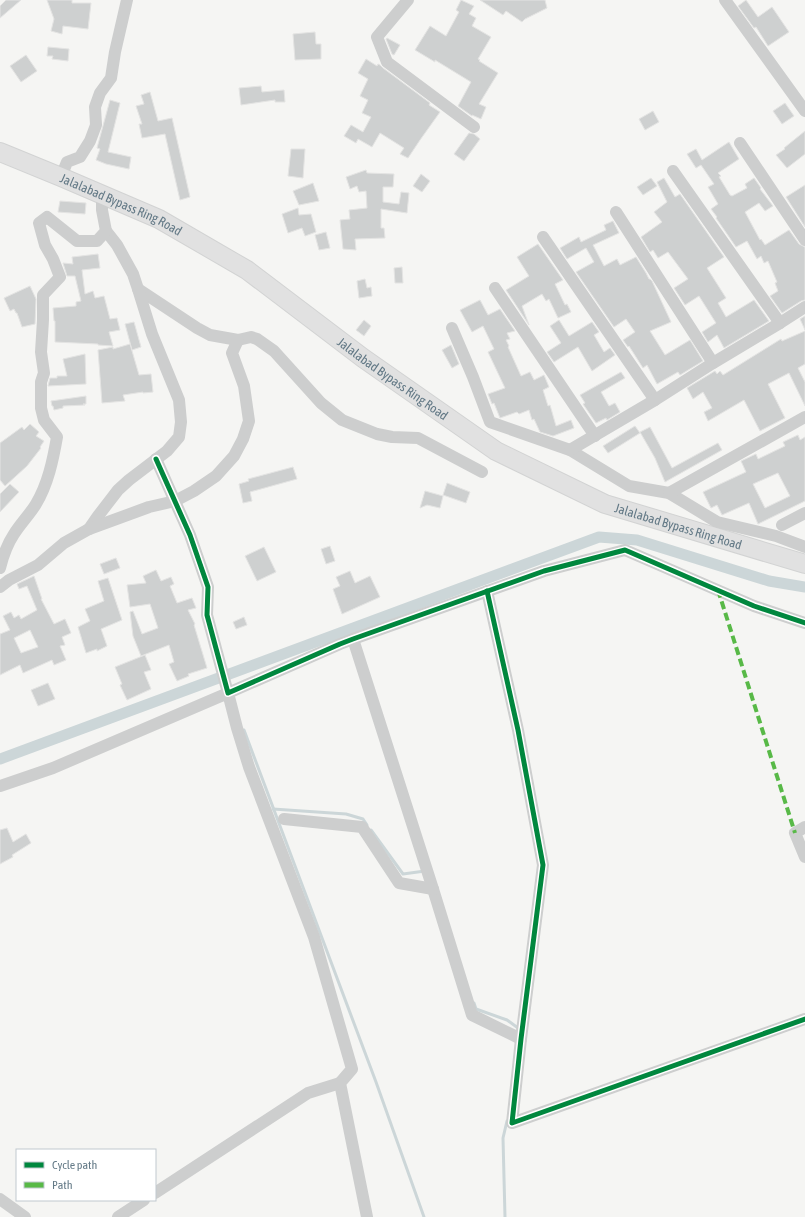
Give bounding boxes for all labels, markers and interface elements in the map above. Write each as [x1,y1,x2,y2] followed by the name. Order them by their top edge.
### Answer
[58,171,185,239] street label: Jalalabad Bypass Ring Road
[334,334,451,423] street label: Jalalabad Bypass Ring Road
[613,500,744,553] street label: Jalalabad Bypass Ring Road
[16,1149,156,1201] legend
[52,1158,97,1172] text: Cycle path
[52,1178,73,1192] text: Path

